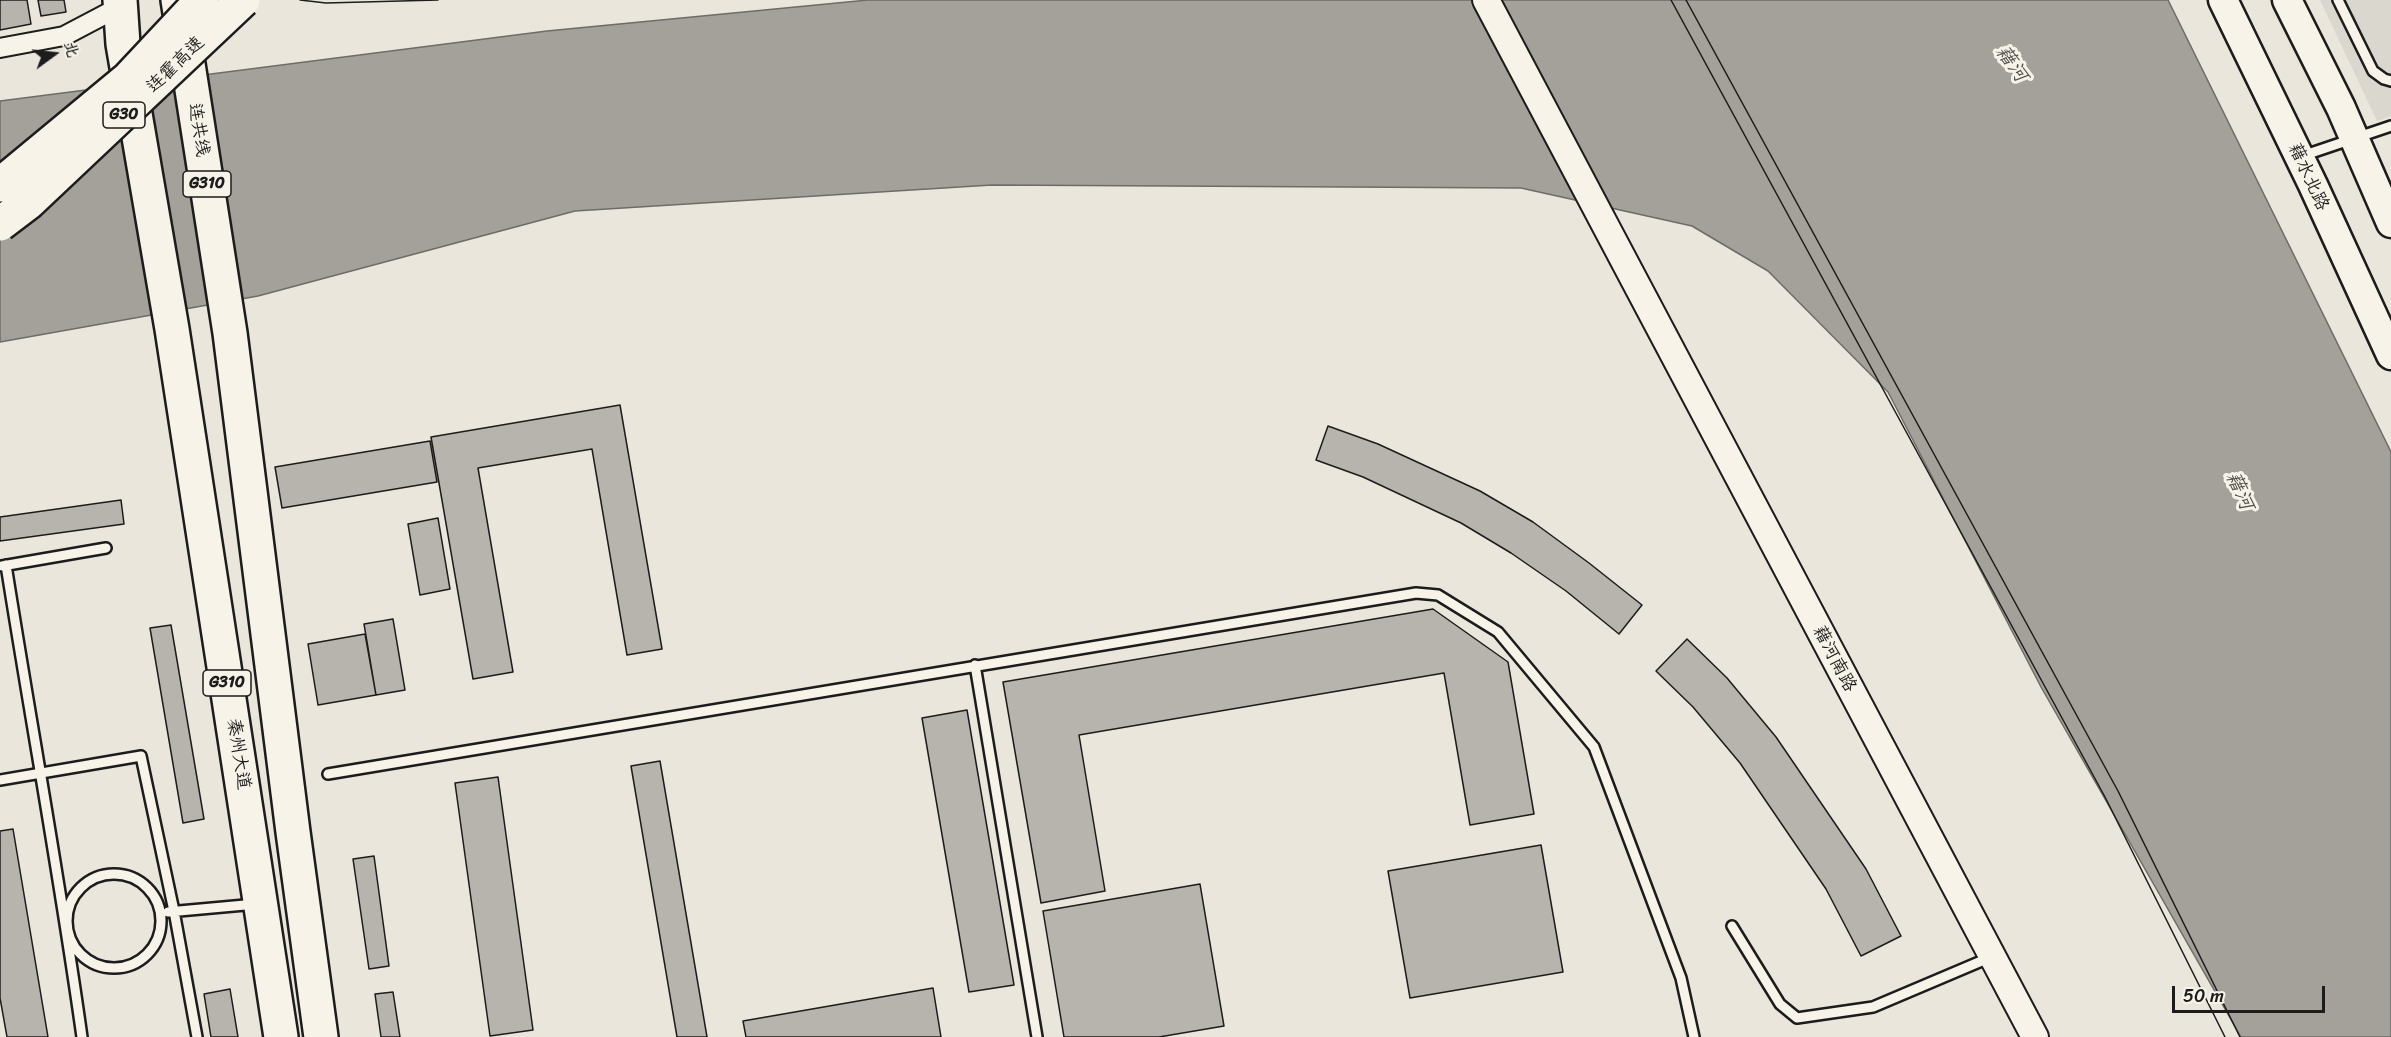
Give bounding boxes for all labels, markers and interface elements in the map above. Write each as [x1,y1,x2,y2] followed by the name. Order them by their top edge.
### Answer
[24,24,84,84] north arrow
[143,32,209,98] street label: 连霍高速
[56,38,88,61] text: 北
[1990,41,2032,87] water label: 藉河
[103,102,145,128] road number: G30
[183,102,213,158] street label: 连共线
[2283,140,2333,214] street label: 藉水北路
[183,171,231,197] road number: G310
[2220,468,2258,514] water label: 藉河
[1808,622,1860,696] street label: 藉河南路
[203,670,251,696] road number: G310
[222,717,254,791] street label: 秦州大道
[2175,974,2328,1012] scale bar
[2183,980,2224,1012] text: 50 m

